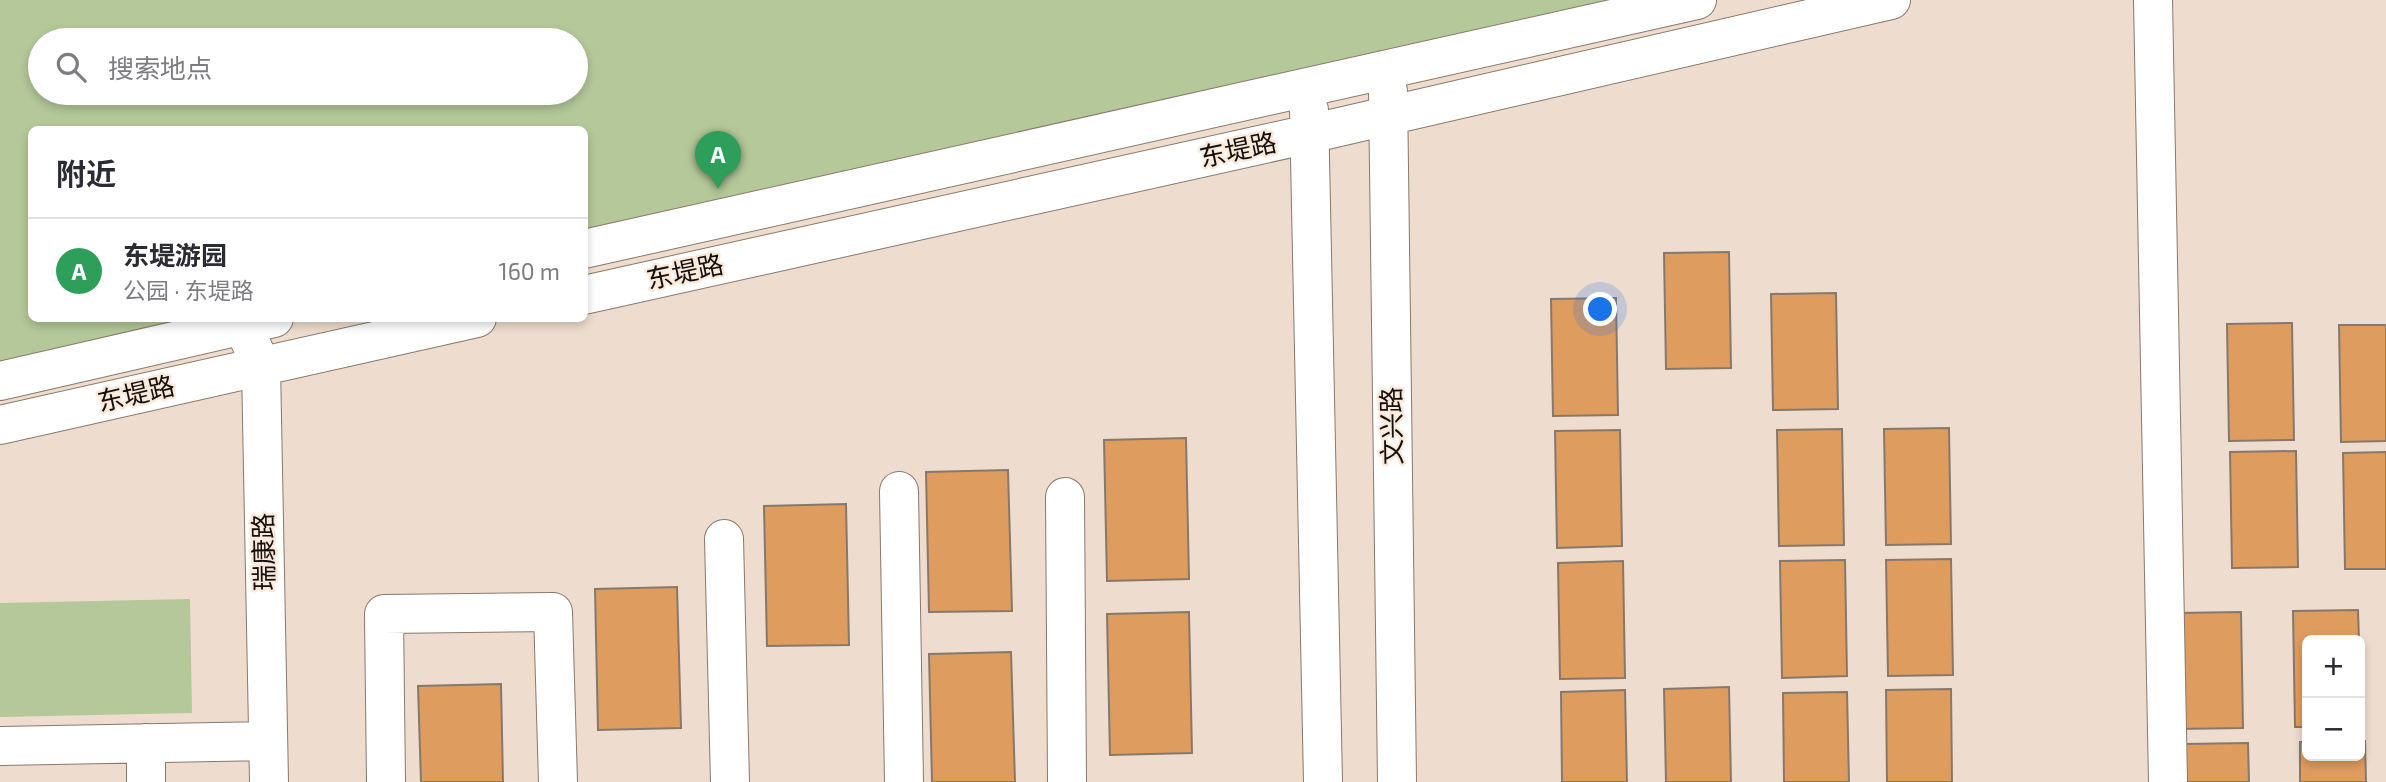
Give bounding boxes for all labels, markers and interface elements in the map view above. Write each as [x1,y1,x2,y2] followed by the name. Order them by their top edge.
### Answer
[28,28,588,105] search box
[52,48,90,86] icon: search
[108,52,212,83] text: 搜索地点
[1196,125,1279,172] street label: 东堤路
[695,131,741,189] pin: A
[56,155,116,191] text: 附近
[123,239,227,270] text: 东堤游园
[643,247,726,294] street label: 东堤路
[71,257,87,285] text: A
[499,257,560,285] text: 160 m
[123,276,254,304] text: 公园 · 东堤路
[1583,292,1617,326] your location
[94,369,177,416] street label: 东堤路
[1374,387,1407,465] street label: 文兴路
[246,513,279,591] street label: 瑞康路
[2302,635,2365,761] map controls
[2302,635,2365,698] button: +
[2302,698,2365,761] button: −

